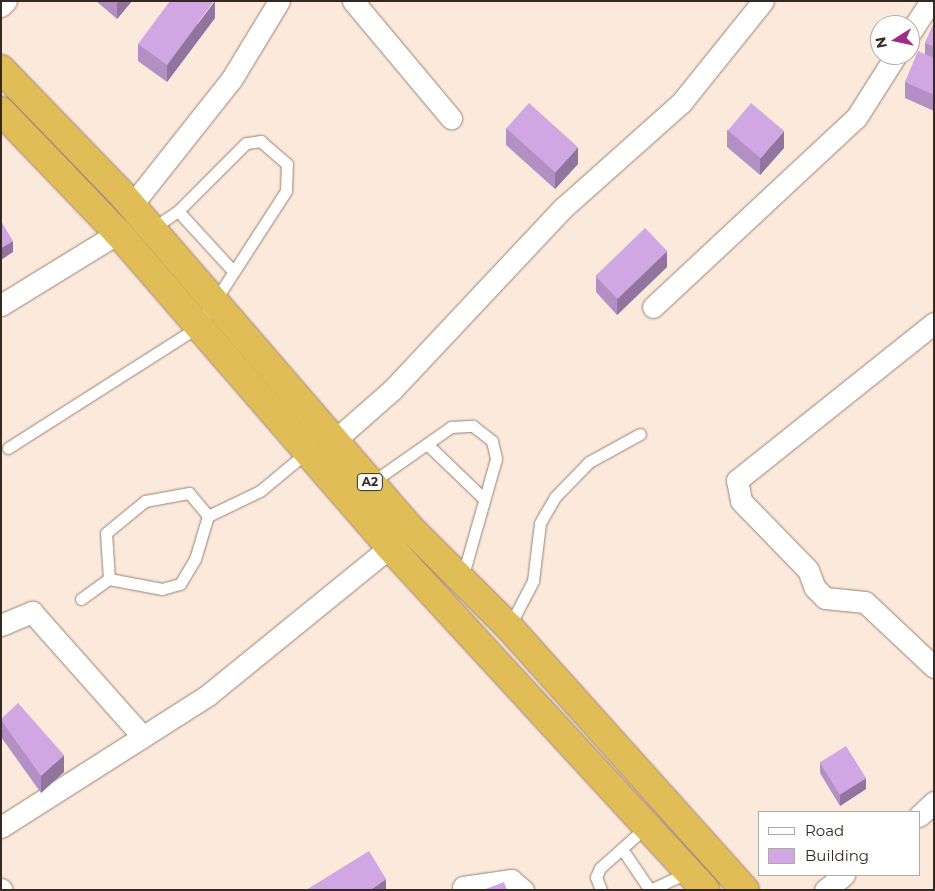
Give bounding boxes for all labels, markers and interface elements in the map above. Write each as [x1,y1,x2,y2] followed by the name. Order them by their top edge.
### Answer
[870,15,920,65] north arrow
[871,35,891,50] text: N
[356,472,384,492] road number: A2
[758,811,920,876] legend
[805,821,844,840] text: Road
[805,846,869,865] text: Building

